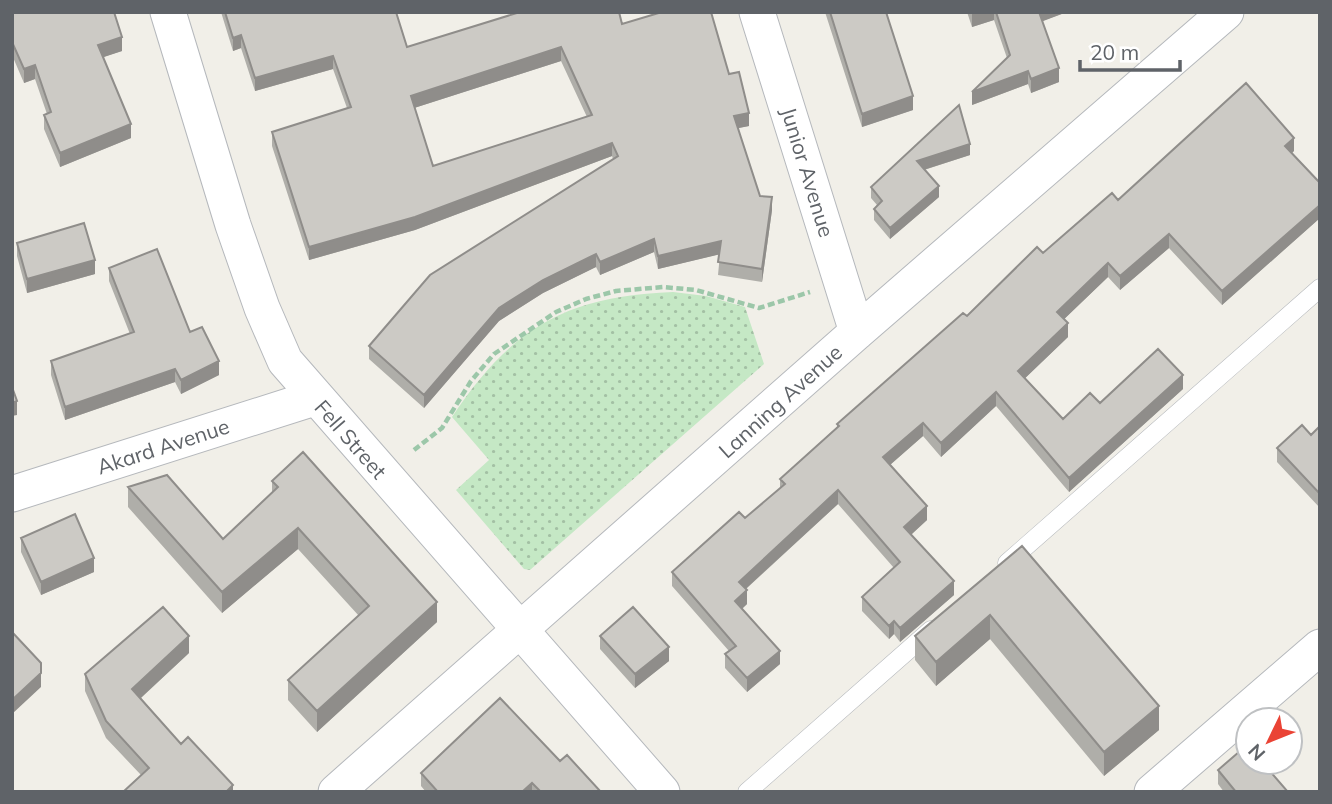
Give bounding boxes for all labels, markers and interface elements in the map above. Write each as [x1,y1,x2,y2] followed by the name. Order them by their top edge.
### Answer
[1080,28,1180,72] scale bar
[1090,39,1139,65] text: 20 m
[776,104,840,240] street label: Junior Avenue
[713,339,847,463] street label: Lanning Avenue
[310,394,392,484] street label: Fell Street
[94,412,232,480] street label: Akard Avenue
[1234,706,1304,776] north arrow
[1243,739,1270,766] text: N

